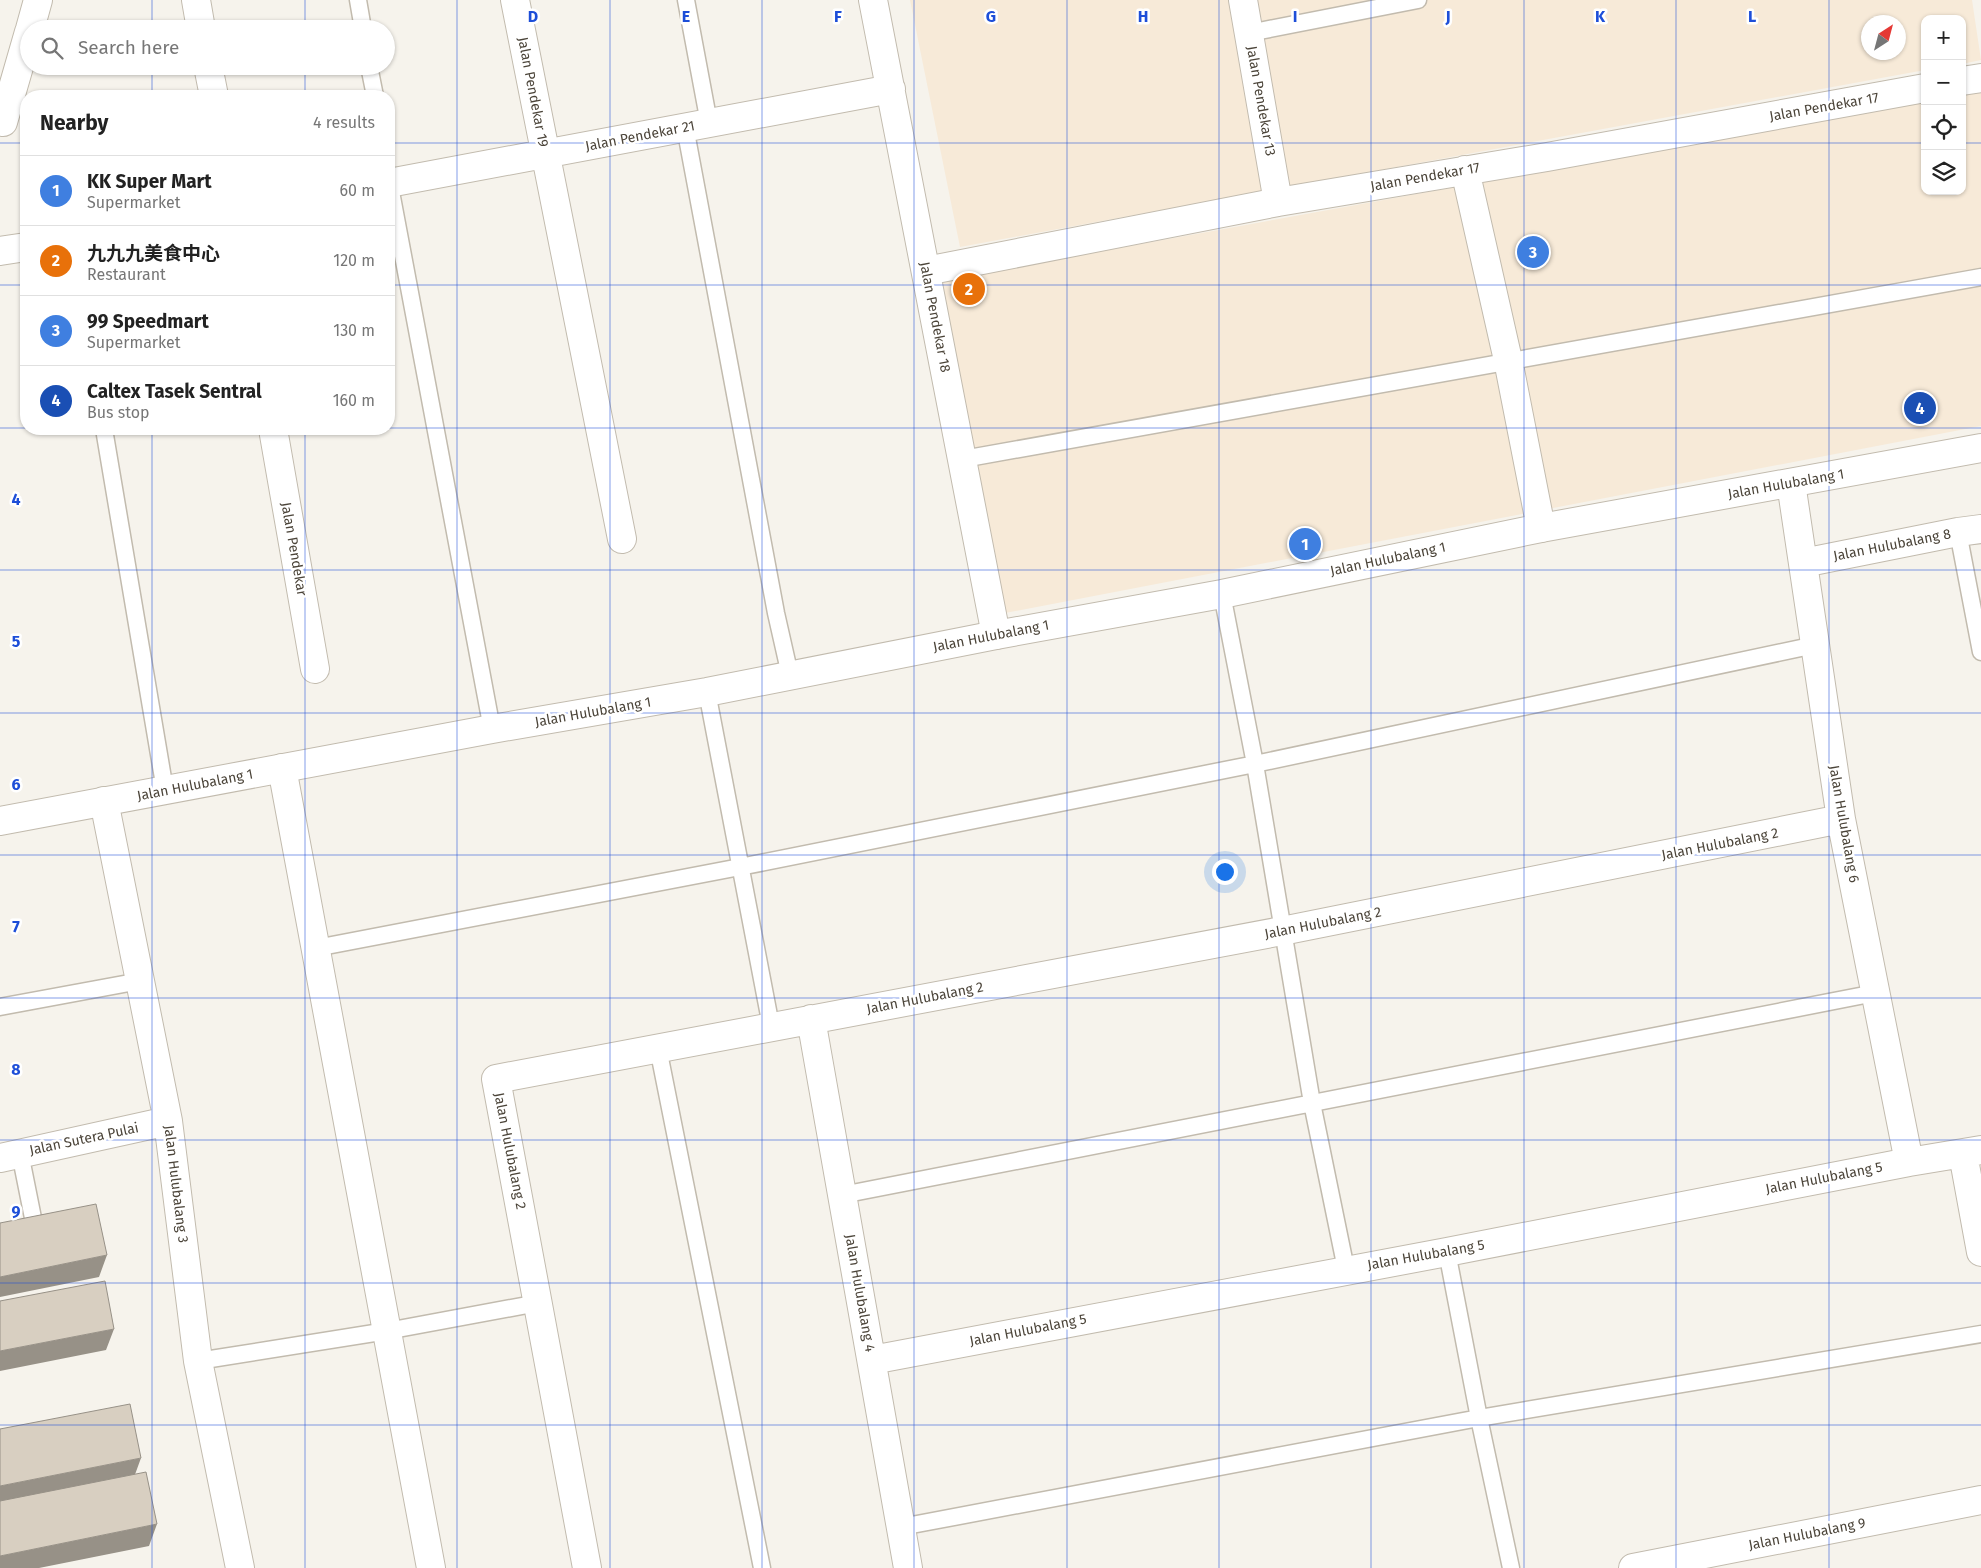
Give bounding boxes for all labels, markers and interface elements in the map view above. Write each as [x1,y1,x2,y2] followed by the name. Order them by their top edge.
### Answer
[528,7,538,26] text: D
[682,7,690,26] text: E
[834,7,842,26] text: F
[986,7,996,26] text: G
[1138,7,1148,26] text: H
[1293,7,1297,26] text: I
[1444,7,1451,26] text: J
[1595,7,1606,26] text: K
[1748,7,1756,26] text: L
[1861,15,1906,60] north arrow
[1921,15,1966,195] map controls
[1921,15,1966,60] button: +
[20,20,395,75] search box
[38,34,66,62] icon: search
[514,35,552,149] street label: Jalan Pendekar 19
[78,36,179,59] text: Search here
[1243,45,1279,157] street label: Jalan Pendekar 13
[1921,60,1966,105] button: −
[1768,89,1880,125] street label: Jalan Pendekar 17
[1921,105,1966,150] button: locate
[40,110,108,136] text: Nearby
[313,113,375,132] text: 4 results
[584,117,696,155] street label: Jalan Pendekar 21
[1921,150,1966,195] button: layers
[1369,159,1481,195] street label: Jalan Pendekar 17
[87,170,212,193] text: KK Super Mart
[52,181,60,200] text: 1
[340,181,375,200] text: 60 m
[87,193,181,212] text: Supermarket
[1517,233,1549,271] pin: 3
[87,242,220,265] text: 九九九美食中心
[52,251,60,270] text: 2
[333,251,375,270] text: 120 m
[916,260,954,374] street label: Jalan Pendekar 18
[87,265,166,284] text: Restaurant
[953,270,985,308] pin: 2
[87,310,209,333] text: 99 Speedmart
[52,321,60,340] text: 3
[333,321,375,340] text: 130 m
[87,333,181,352] text: Supermarket
[87,380,262,403] text: Caltex Tasek Sentral
[1904,389,1936,427] pin: 4
[51,391,61,410] text: 4
[333,391,375,410] text: 160 m
[87,403,150,422] text: Bus stop
[1727,465,1845,503] street label: Jalan Hulubalang 1
[11,490,21,509] text: 4
[277,501,311,598] street label: Jalan Pendekar
[1289,525,1321,563] pin: 1
[1832,525,1953,565] street label: Jalan Hulubalang 8
[1329,538,1447,580] street label: Jalan Hulubalang 1
[932,616,1050,656] street label: Jalan Hulubalang 1
[12,632,21,651] text: 5
[534,693,652,731] street label: Jalan Hulubalang 1
[1825,764,1863,884] street label: Jalan Hulubalang 6
[136,765,254,805] street label: Jalan Hulubalang 1
[11,775,21,794] text: 6
[1660,824,1780,864] street label: Jalan Hulubalang 2
[1212,859,1238,885] your location
[1263,903,1383,943] street label: Jalan Hulubalang 2
[12,917,20,936] text: 7
[865,978,985,1018] street label: Jalan Hulubalang 2
[11,1060,21,1079] text: 8
[490,1091,530,1211] street label: Jalan Hulubalang 2
[28,1119,140,1159] street label: Jalan Sutera Pulai
[160,1124,192,1244] street label: Jalan Hulubalang 3
[1764,1158,1884,1198] street label: Jalan Hulubalang 5
[12,1202,21,1221] text: 9
[841,1233,879,1354] street label: Jalan Hulubalang 4
[1366,1236,1486,1274] street label: Jalan Hulubalang 5
[968,1310,1088,1350] street label: Jalan Hulubalang 5
[1747,1514,1867,1554] street label: Jalan Hulubalang 9

